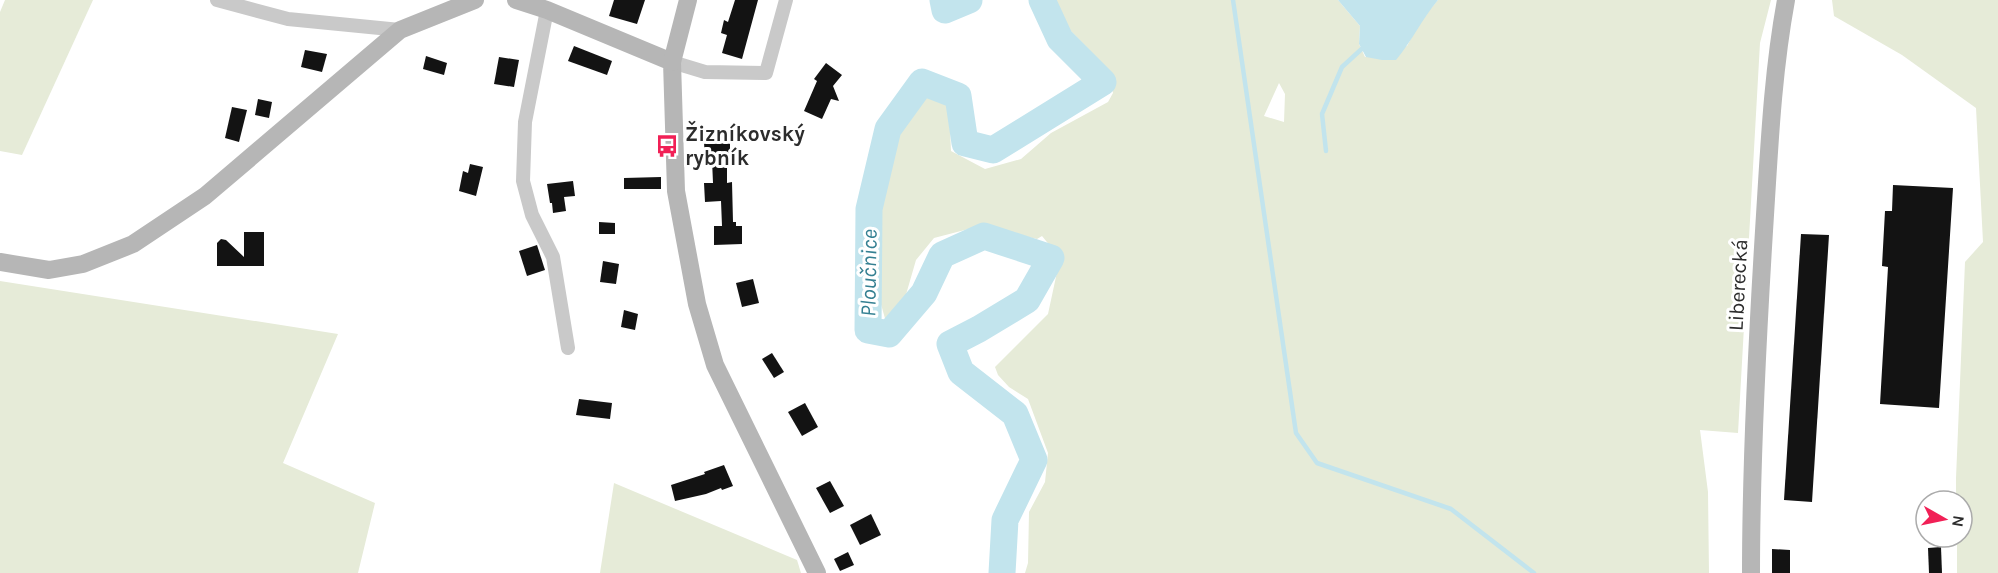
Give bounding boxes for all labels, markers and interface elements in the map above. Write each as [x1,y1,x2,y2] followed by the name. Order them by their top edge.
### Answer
[685,120,805,170] place label: Žizníkovský rybník
[654,133,680,159] bus stop icon: Žizníkovský rybník
[855,229,883,317] water label: Ploučnice
[1724,238,1752,332] street label: Liberecká
[1914,489,1974,549] north arrow
[1948,514,1969,528] text: N

